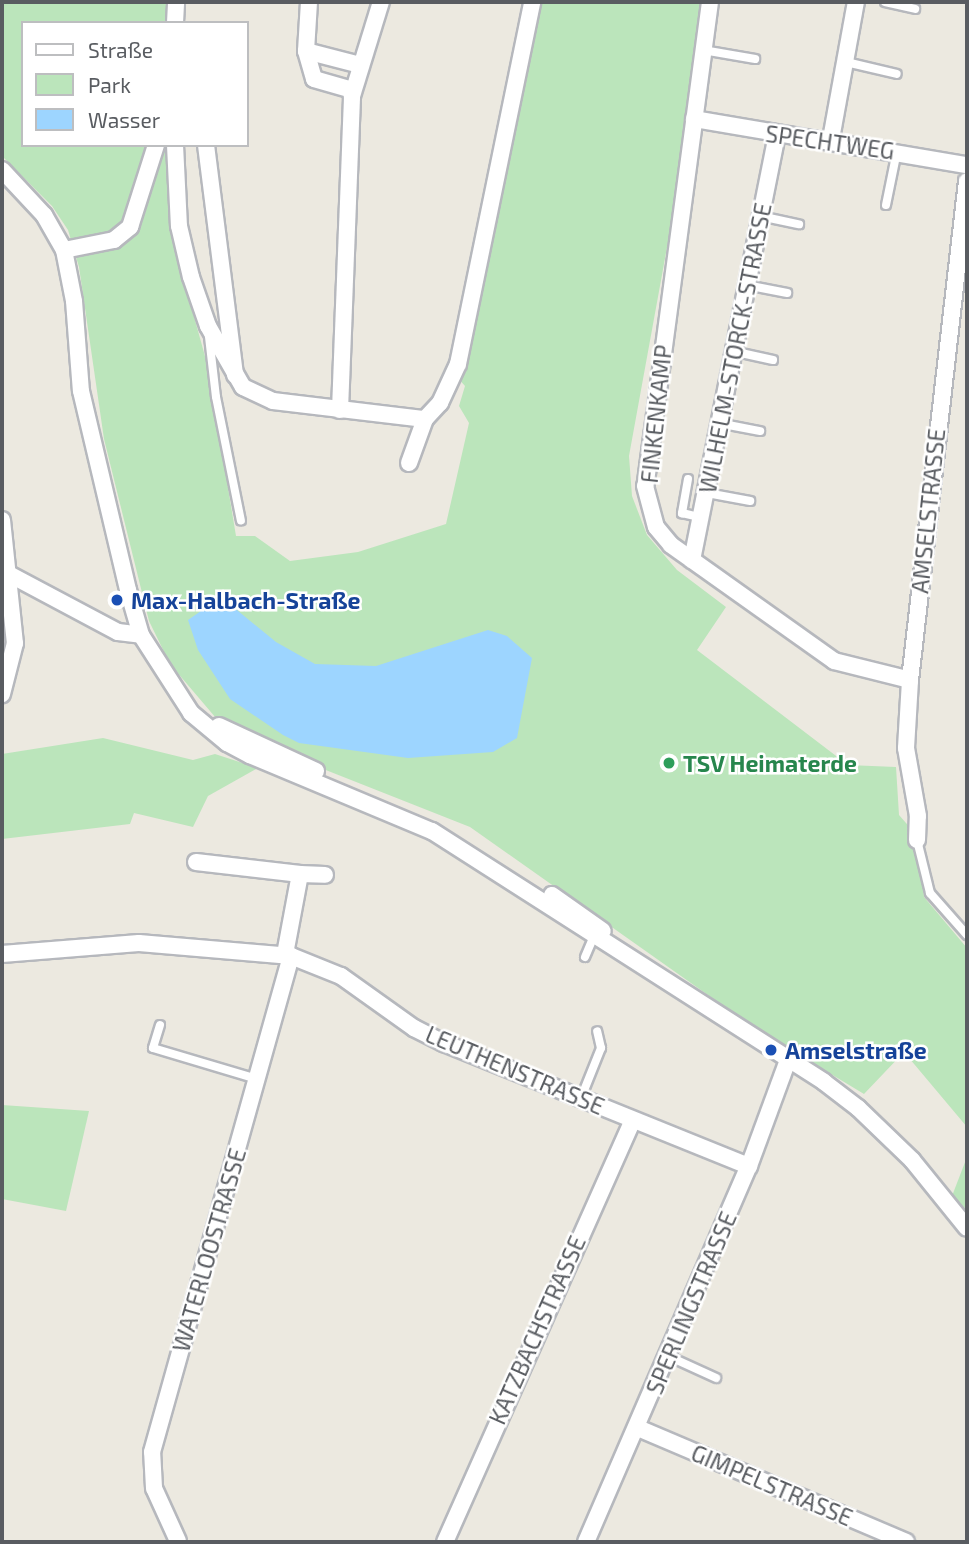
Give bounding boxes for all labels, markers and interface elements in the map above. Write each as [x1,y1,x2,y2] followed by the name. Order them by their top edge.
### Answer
[21,21,248,147] legend
[88,37,153,62] text: Straße
[88,72,131,97] text: Park
[88,107,160,132] text: Wasser
[764,119,896,165] street label: SPECHTWEG
[693,201,777,495] street label: WILHELM-STORCK-STRASSE
[635,344,677,484] street label: FINKENKAMP
[906,427,950,595] street label: AMSELSTRASSE
[131,586,360,614] place label: Max-Halbach-Straße
[109,592,125,608] marker: Max-Halbach-Straße
[683,749,857,777] place label: TSV Heimaterde
[661,755,677,771] marker: TSV Heimaterde
[422,1020,608,1120] street label: LEUTHENSTRASSE
[785,1036,927,1064] place label: Amselstraße
[763,1042,779,1058] marker: Amselstraße
[167,1145,251,1355] street label: WATERLOOSTRASSE
[640,1208,742,1398] street label: SPERLINGSTRASSE
[483,1232,591,1428] street label: KATZBACHSTRASSE
[687,1439,857,1531] street label: GIMPELSTRASSE

